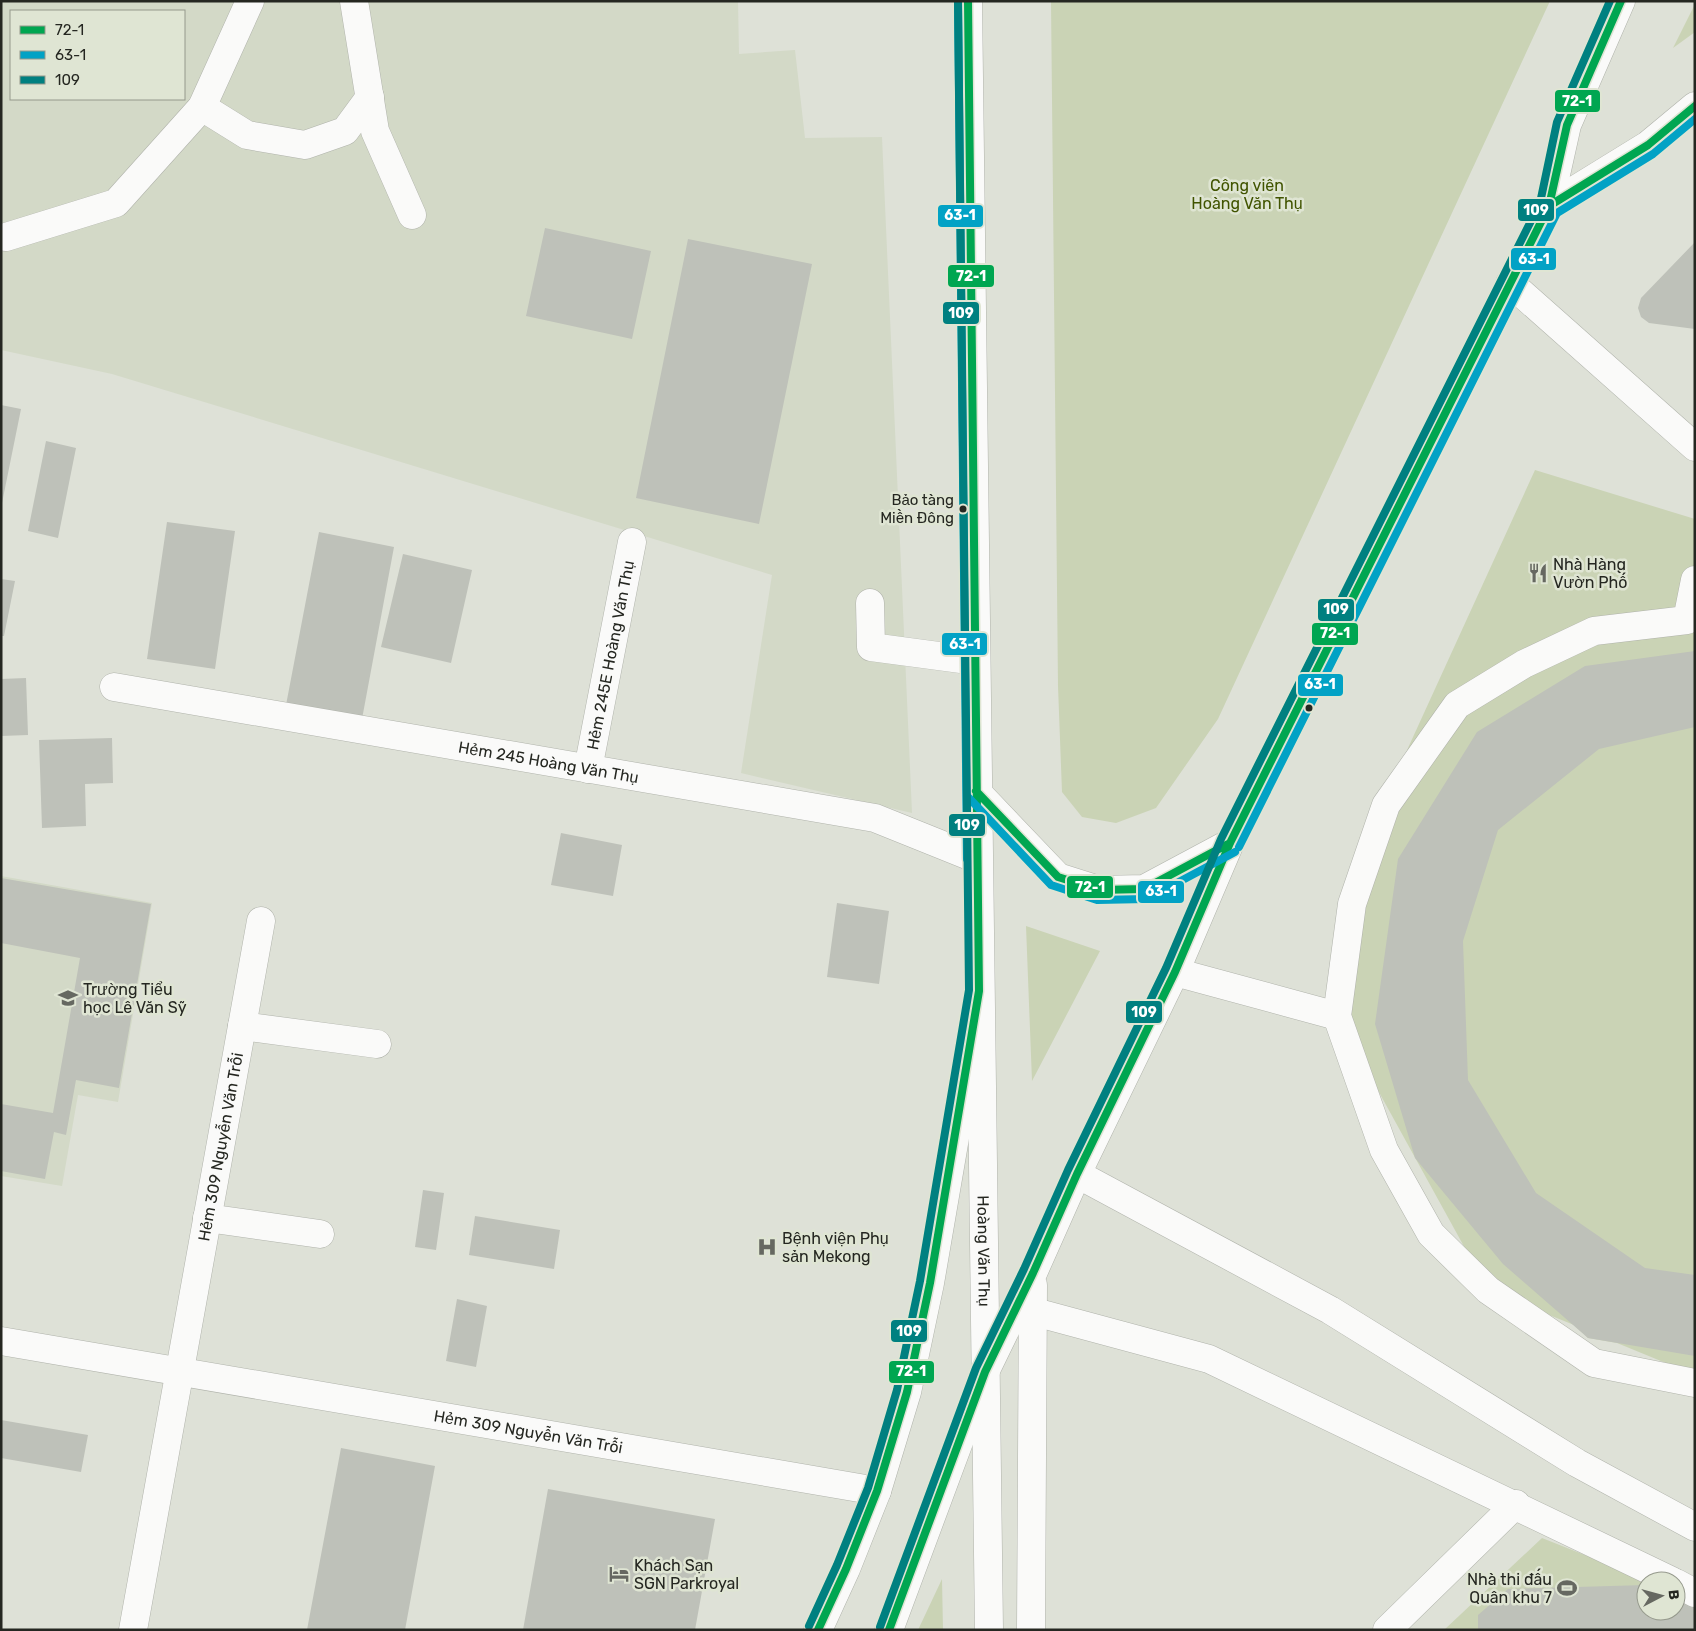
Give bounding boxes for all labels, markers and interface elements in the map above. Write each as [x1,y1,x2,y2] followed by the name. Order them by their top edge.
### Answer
[10,10,185,100] legend
[55,21,84,39] text: 72-1
[55,46,86,64] text: 63-1
[55,71,80,89] text: 109
[1554,89,1601,113] line badge: 72-1
[1562,93,1592,110] text: 72-1
[1191,176,1303,213] park label: Công viên Hoàng Văn Thụ
[1517,198,1555,222] line badge: 109
[1523,202,1549,219] text: 109
[937,204,984,228] line badge: 63-1
[944,207,976,224] text: 63-1
[1510,247,1557,271] line badge: 63-1
[1518,251,1550,268] text: 63-1
[947,264,995,288] line badge: 72-1
[956,268,986,285] text: 72-1
[942,301,980,325] line badge: 109
[948,305,974,322] text: 109
[880,491,954,527] place label: Bảo tàng Miền Đông
[958,504,968,514] marker: Bảo tàng Miền Đông
[1553,555,1628,592] place label: Nhà Hàng Vườn Phố
[582,559,638,751] street label: Hẻm 245E Hoàng Văn Thụ
[1527,562,1549,584] restaurant icon: Nhà Hàng Vườn Phố
[1317,598,1355,622] line badge: 109
[1323,601,1349,618] text: 109
[1311,622,1359,646] line badge: 72-1
[1320,625,1350,642] text: 72-1
[941,632,988,656] line badge: 63-1
[949,636,981,653] text: 63-1
[1297,673,1344,697] line badge: 63-1
[1304,676,1336,693] text: 63-1
[1304,703,1314,713] unlabelled marker
[457,737,640,787] street label: Hẻm 245 Hoàng Văn Thụ
[948,813,986,837] line badge: 109
[954,817,980,834] text: 109
[1066,875,1114,899] line badge: 72-1
[1075,879,1105,896] text: 72-1
[1137,880,1185,904] line badge: 63-1
[1145,883,1177,900] text: 63-1
[83,980,187,1017] place label: Trường Tiểu học Lê Văn Sỹ
[57,987,79,1009] school or university icon: Trường Tiểu học Lê Văn Sỹ
[1125,1000,1163,1024] line badge: 109
[1131,1004,1157,1021] text: 109
[194,1051,247,1243] street label: Hẻm 309 Nguyễn Văn Trỗi
[974,1195,994,1307] street label: Hoàng Văn Thụ
[782,1229,889,1266] place label: Bệnh viện Phụ sản Mekong
[756,1236,778,1258] hospital icon: Bệnh viện Phụ sản Mekong
[890,1319,928,1343] line badge: 109
[896,1323,922,1340] text: 109
[888,1360,935,1384] line badge: 72-1
[896,1363,926,1380] text: 72-1
[432,1406,624,1457] street label: Hẻm 309 Nguyễn Văn Trỗi
[634,1556,739,1593] place label: Khách Sạn SGN Parkroyal
[608,1563,630,1585] hotel icon: Khách Sạn SGN Parkroyal
[1467,1568,1552,1607] place label: Nhà thi đấu Quân khu 7
[1636,1571,1686,1621] north arrow
[1556,1577,1578,1599] sports icon: Nhà thi đấu Quân khu 7
[1664,1589,1682,1601] text: B

